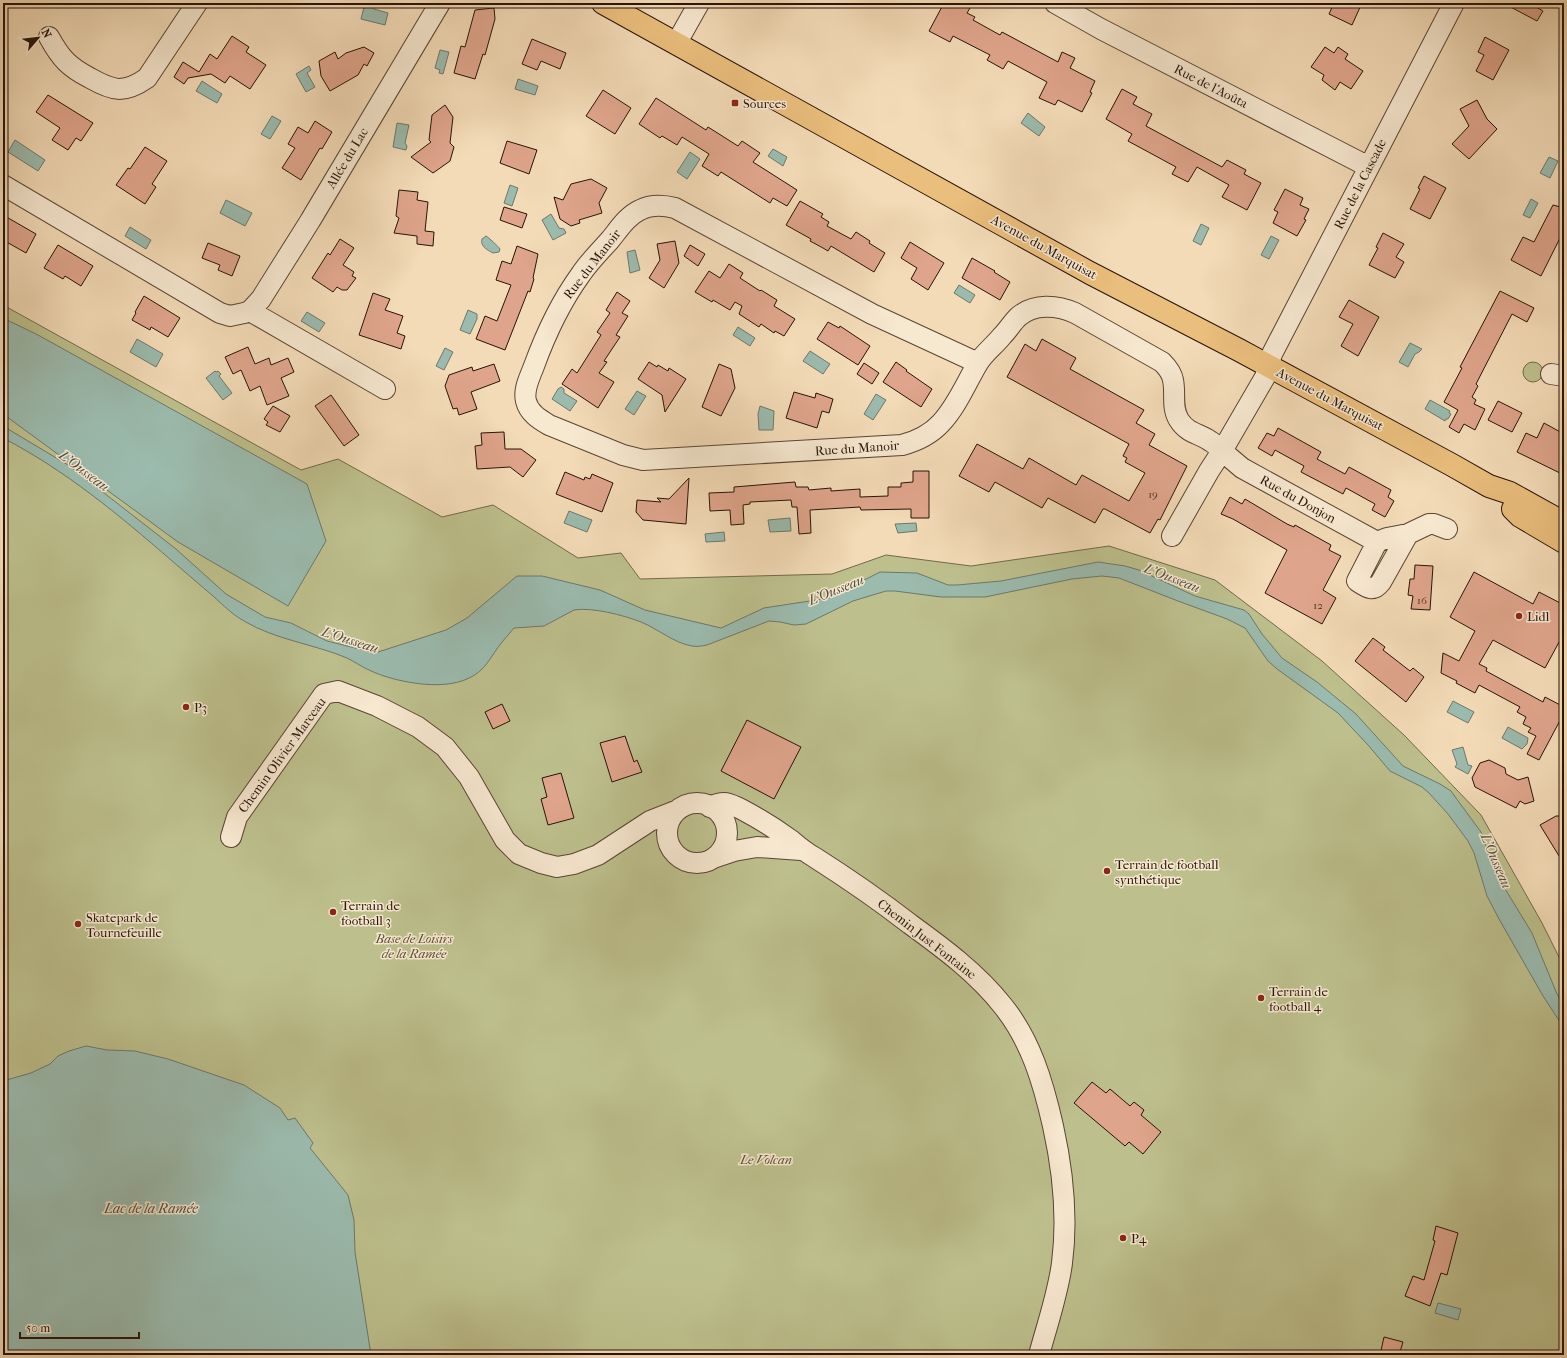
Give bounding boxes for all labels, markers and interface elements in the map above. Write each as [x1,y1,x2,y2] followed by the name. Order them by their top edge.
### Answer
[18,18,58,58] north arrow
[39,27,54,41] text: N
[1172,61,1251,111] street label: Rue de l'Aoûta
[743,96,786,111] place label: Sources
[730,98,740,108] marker: Sources
[323,125,371,192] street label: Allée du Lac
[1331,136,1389,232] street label: Rue de la Cascade
[988,211,1100,283] street label: Avenue du Marquisat
[560,226,624,302] street label: Rue du Manoir
[1273,364,1386,434] street label: Avenue du Marquisat
[814,438,900,458] street label: Rue du Manoir
[55,446,113,496] water label: L'Ousseau
[1258,472,1339,526] street label: Rue du Donjon
[1148,488,1158,501] house number: 19
[1141,559,1203,597] water label: L'Ousseau
[805,571,867,609] water label: L'Ousseau
[1417,594,1427,607] house number: 16
[1313,599,1323,612] house number: 12
[1527,609,1550,624] place label: Lidl
[1514,611,1524,621] marker: Lidl
[319,623,381,657] water label: L'Ousseau
[235,694,329,816] street label: Chemin Olivier Marceau
[194,700,207,715] place label: P3
[181,702,191,712] marker: P3
[1476,830,1515,892] water label: L'Ousseau
[1115,857,1219,887] place label: Terrain de football synthétique
[1102,866,1112,876] marker: Terrain de football synthétique
[875,896,980,982] street label: Chemin Just Fontaine
[341,898,400,928] place label: Terrain de football 3
[328,907,338,917] marker: Terrain de football 3
[86,910,163,940] place label: Skatepark de Tournefeuille
[73,919,83,929] marker: Skatepark de Tournefeuille
[375,931,453,961] park label: Base de Loisirs de la Ramée
[1269,984,1328,1014] place label: Terrain de football 4
[1256,993,1266,1003] marker: Terrain de football 4
[739,1152,792,1167] park label: Le Volcan
[103,1200,198,1217] water label: Lac de la Ramée
[1131,1231,1147,1246] place label: P4
[1118,1233,1128,1243] marker: P4
[20,1314,139,1340] scale bar
[26,1321,50,1335] text: 50 m

